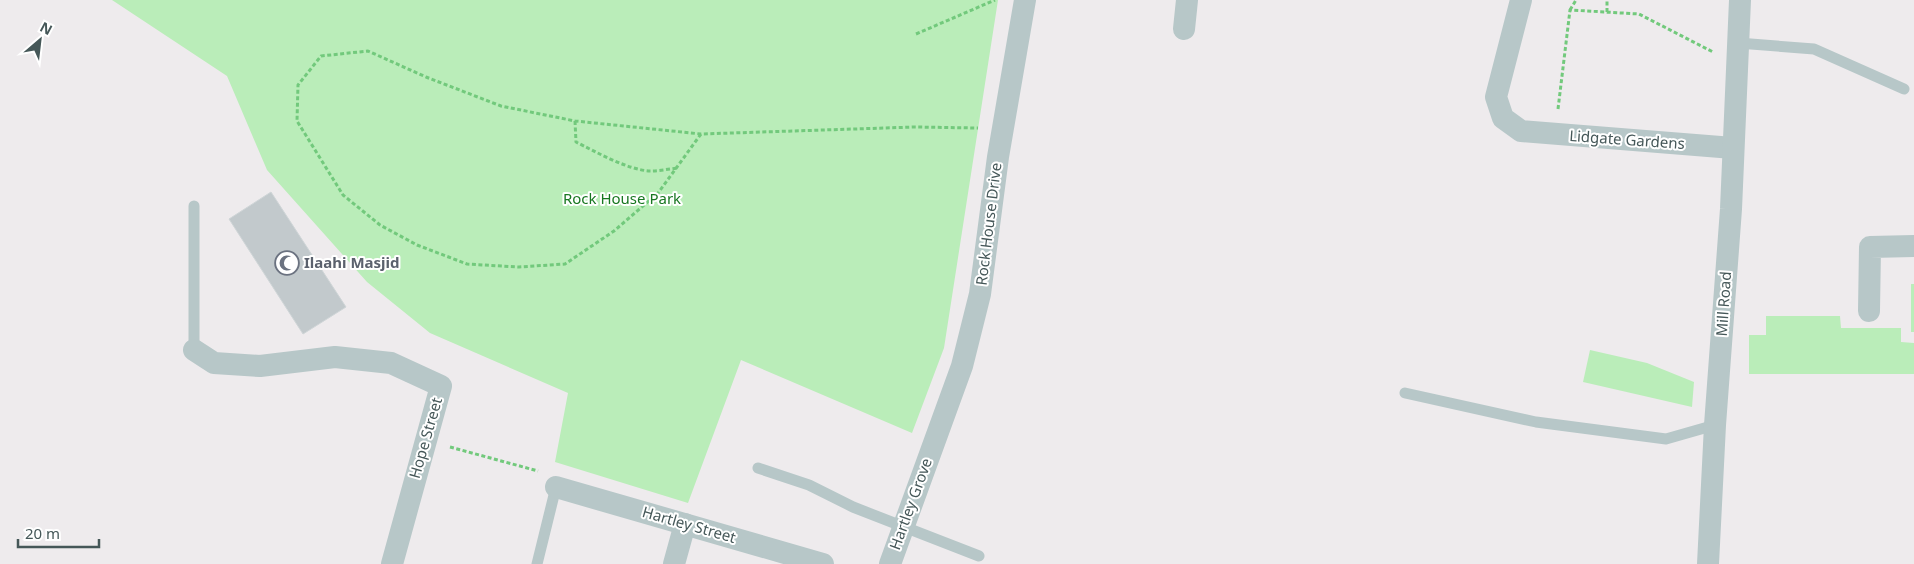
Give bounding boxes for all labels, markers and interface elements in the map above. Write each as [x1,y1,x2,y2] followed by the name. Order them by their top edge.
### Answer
[15,15,65,65] north arrow
[37,17,56,39] text: N
[1569,125,1686,153] street label: Lidgate Gardens
[971,161,1005,286] street label: Rock House Drive
[563,188,681,208] park label: Rock House Park
[274,250,300,276] mosque icon: Ilaahi Masjid
[304,252,400,272] place label: Ilaahi Masjid
[1711,271,1735,337] street label: Mill Road
[404,394,446,481] street label: Hope Street
[884,455,936,552] street label: Hartley Grove
[640,501,739,547] street label: Hartley Street
[18,516,99,548] scale bar
[25,523,60,543] text: 20 m

